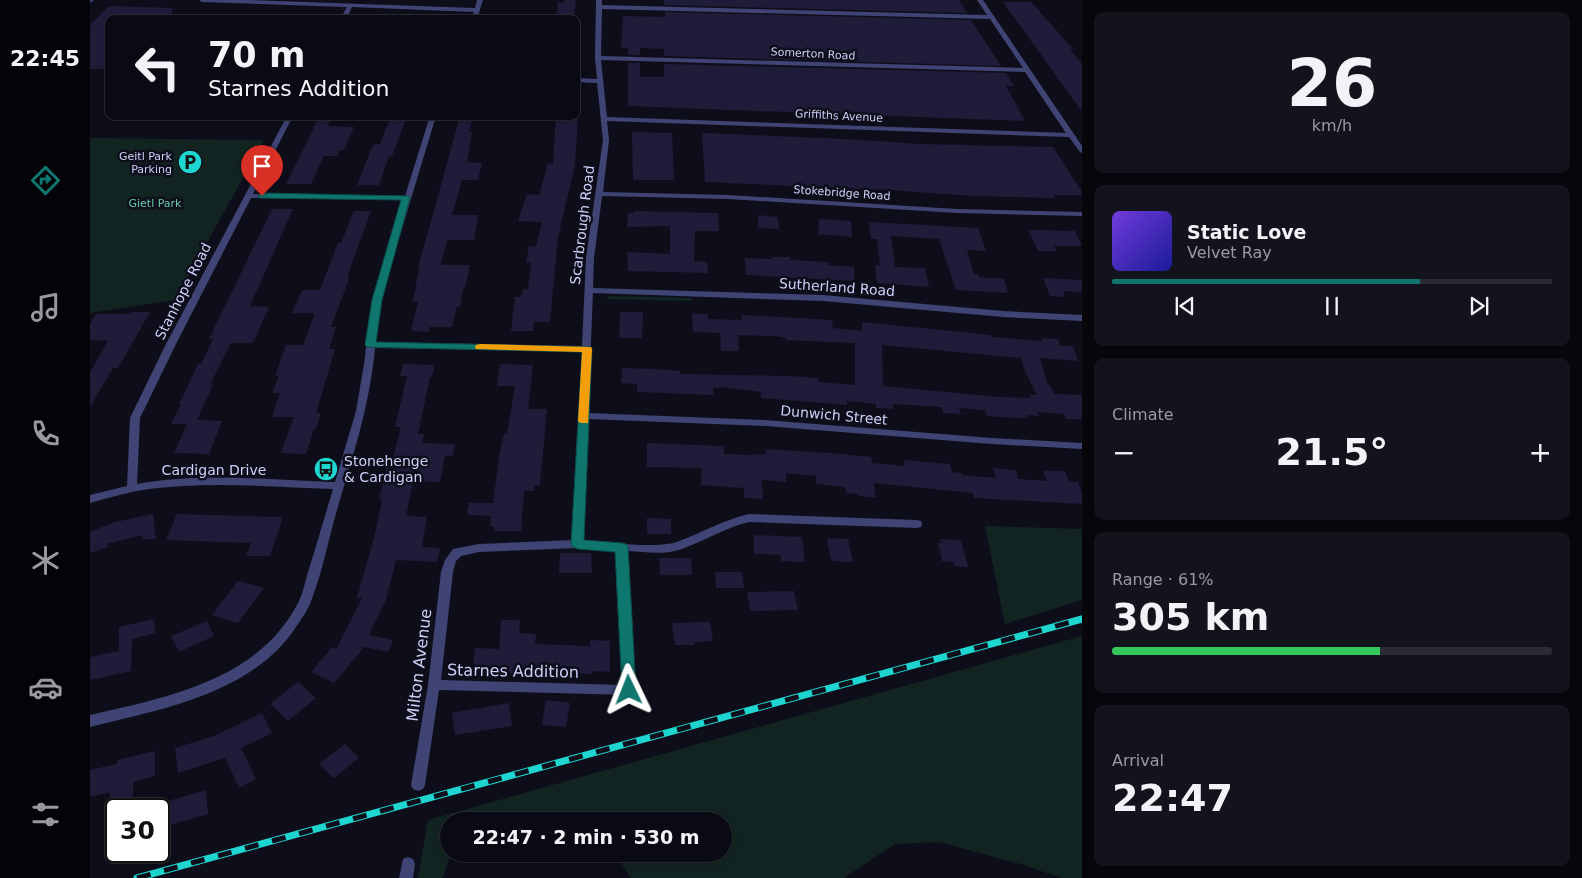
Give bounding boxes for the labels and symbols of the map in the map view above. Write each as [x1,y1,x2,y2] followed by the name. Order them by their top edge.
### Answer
[770,45,856,63] street label: Somerton Road
[795,107,884,125] street label: Griffiths Avenue
[241,145,283,196] pin
[177,149,203,175] parking icon: Geitl Park Parking
[119,150,173,176] place label: Geitl Park Parking
[567,164,597,286] street label: Scarbrough Road
[793,183,891,203] street label: Stokebridge Road
[129,197,182,210] park label: Gietl Park
[152,240,214,342] street label: Stanhope Road
[778,275,896,299] street label: Sutherland Road
[780,402,889,428] street label: Dunwich Street
[344,453,428,485] place label: Stonehenge & Cardigan
[313,456,339,482] bus stop icon: Stonehenge & Cardigan
[162,462,266,478] street label: Cardigan Drive
[403,608,435,722] street label: Milton Avenue
[447,660,579,682] street label: Starnes Addition
[602,663,654,715] position arrow
[105,798,170,863] speed limit sign: 30

